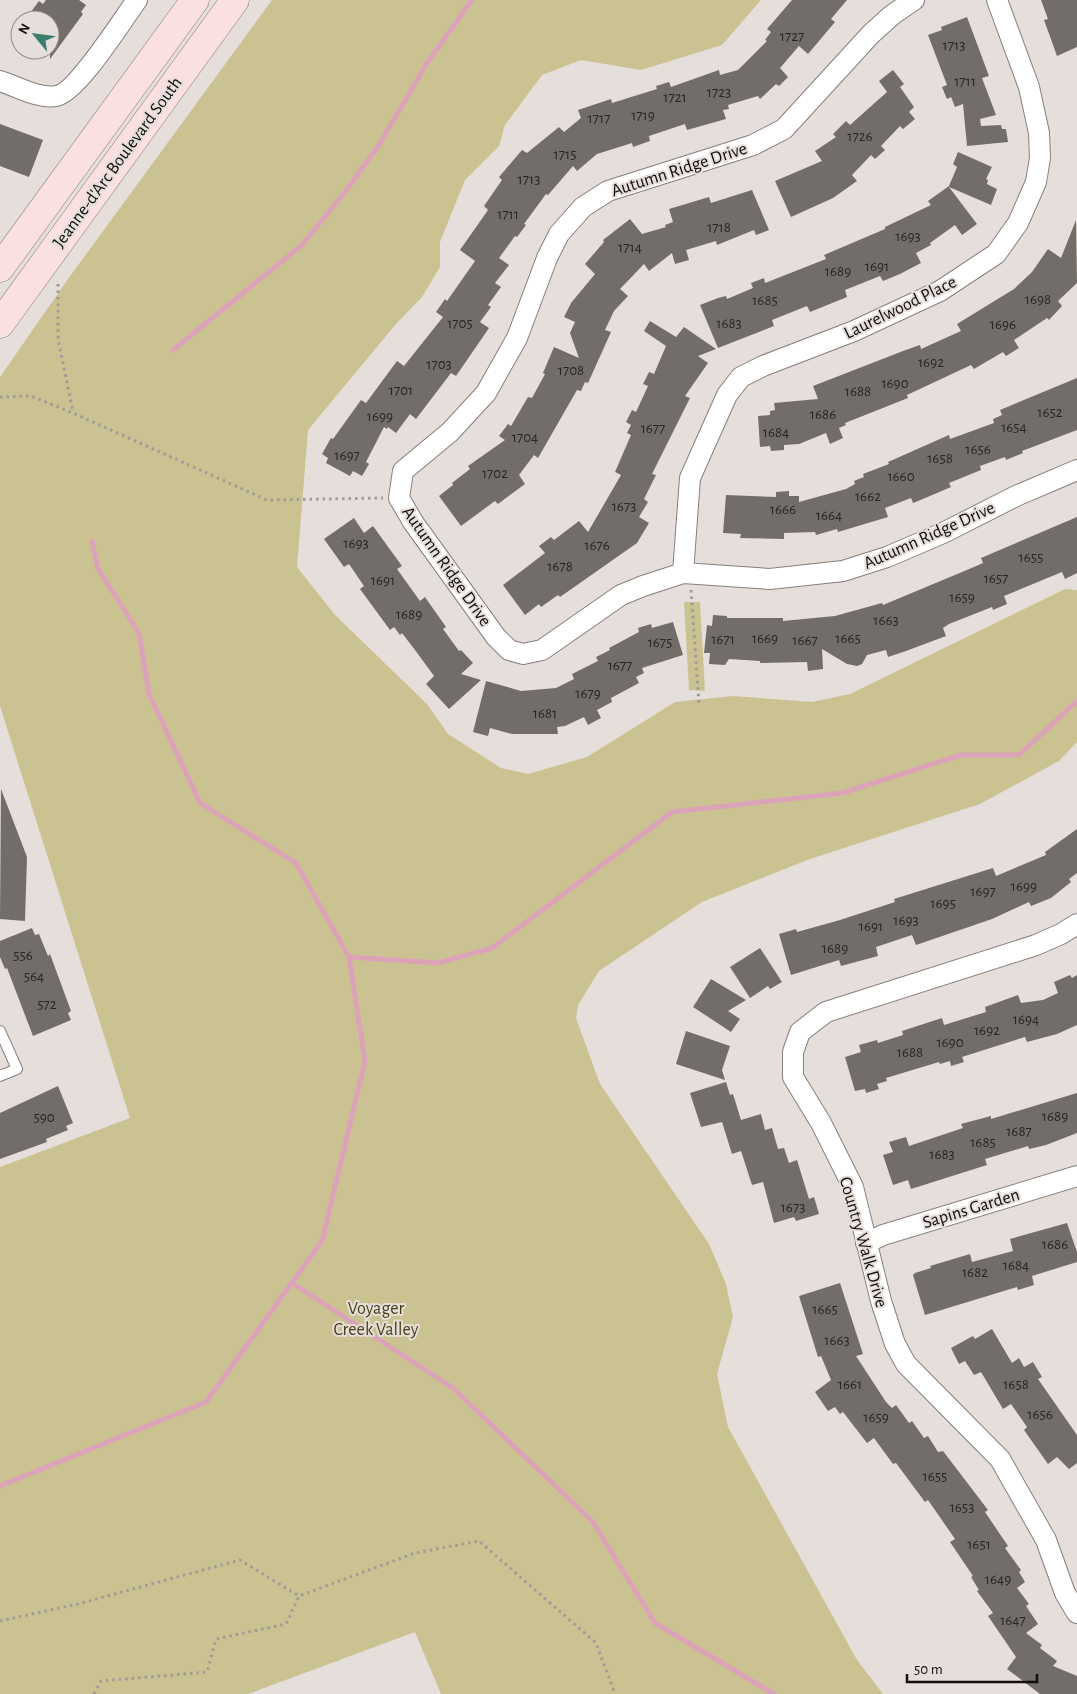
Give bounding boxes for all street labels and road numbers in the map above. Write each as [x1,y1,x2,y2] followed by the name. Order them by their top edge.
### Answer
[50,74,186,251] street label: Jeanne-d'Arc Boulevard South
[609,140,749,200] street label: Autumn Ridge Drive
[841,273,959,343] street label: Laurelwood Place
[861,499,998,573] street label: Autumn Ridge Drive
[398,503,494,630] street label: Autumn Ridge Drive
[836,1175,890,1310] street label: Country Walk Drive
[921,1186,1022,1232] street label: Sapins Garden

